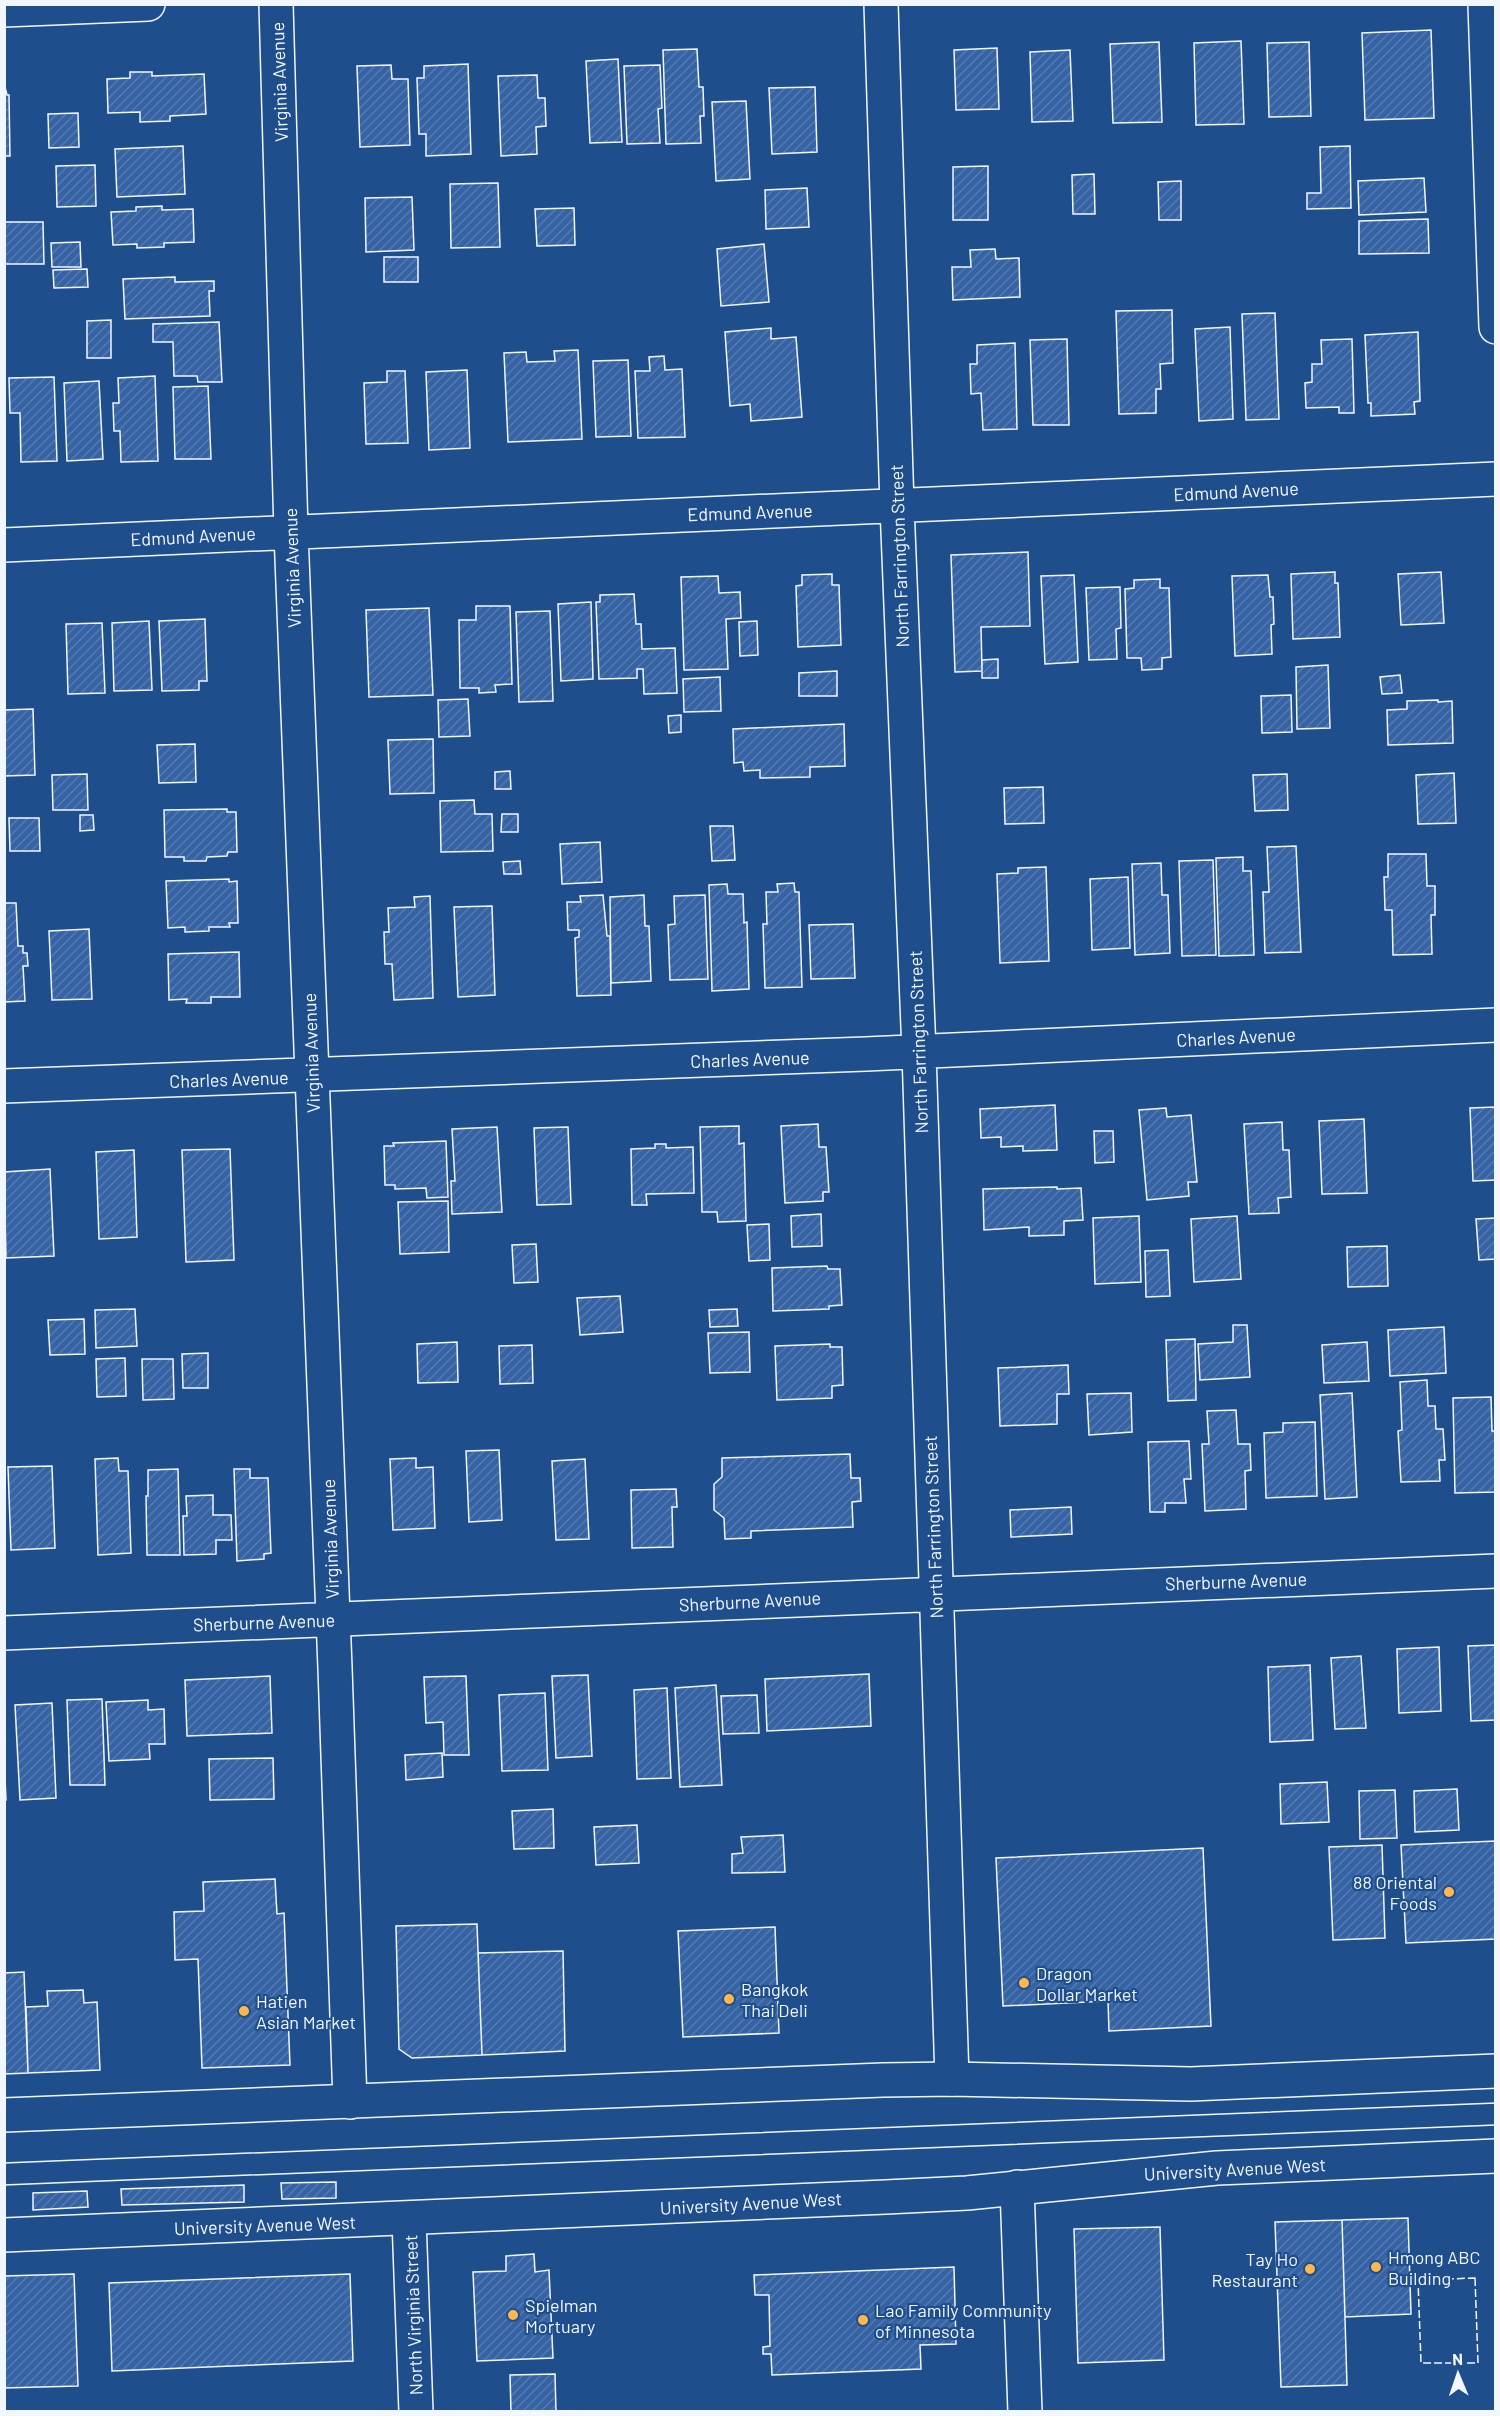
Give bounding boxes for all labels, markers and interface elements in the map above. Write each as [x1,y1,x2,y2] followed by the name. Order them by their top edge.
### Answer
[266,22,292,142] street label: Virginia Avenue
[885,464,913,648] street label: North Farrington Street
[1173,477,1299,505] street label: Edmund Avenue
[687,499,813,525] street label: Edmund Avenue
[279,508,305,628] street label: Virginia Avenue
[130,522,256,550] street label: Edmund Avenue
[904,950,932,1134] street label: North Farrington Street
[298,993,324,1113] street label: Virginia Avenue
[1176,1023,1296,1051] street label: Charles Avenue
[690,1046,810,1072] street label: Charles Avenue
[169,1066,289,1092] street label: Charles Avenue
[919,1435,947,1619] street label: North Farrington Street
[317,1479,343,1599] street label: Virginia Avenue
[1165,1568,1307,1594] street label: Sherburne Avenue
[678,1586,822,1616] street label: Sherburne Avenue
[193,1609,335,1635] street label: Sherburne Avenue
[1353,1871,1437,1914] place label: 88 Oriental Foods
[1442,1885,1456,1899] marker: 88 Oriental Foods
[1036,1962,1138,2005] place label: Dragon Dollar Market
[1017,1976,1031,1990] marker: Dragon Dollar Market
[741,1978,808,2021] place label: Bangkok Thai Deli
[256,1990,356,2033] place label: Hatien Asian Market
[722,1992,736,2006] marker: Bangkok Thai Deli
[237,2004,251,2018] marker: Hatien Asian Market
[1143,2153,1327,2185] street label: University Avenue West
[659,2187,843,2219] street label: University Avenue West
[173,2211,357,2239] street label: University Avenue West
[399,2234,427,2396] street label: North Virginia Street
[1388,2246,1480,2289] place label: Hmong ABC Building
[1212,2248,1298,2291] place label: Tay Ho Restaurant
[1369,2260,1383,2274] marker: Hmong ABC Building
[1303,2262,1317,2276] marker: Tay Ho Restaurant
[525,2294,598,2337] place label: Spielman Mortuary
[875,2299,1051,2342] place label: Lao Family Community of Minnesota
[506,2308,520,2322] marker: Spielman Mortuary
[856,2313,870,2327] marker: Lao Family Community of Minnesota
[1428,2344,1488,2404] north arrow
[1452,2349,1463,2368] text: N

